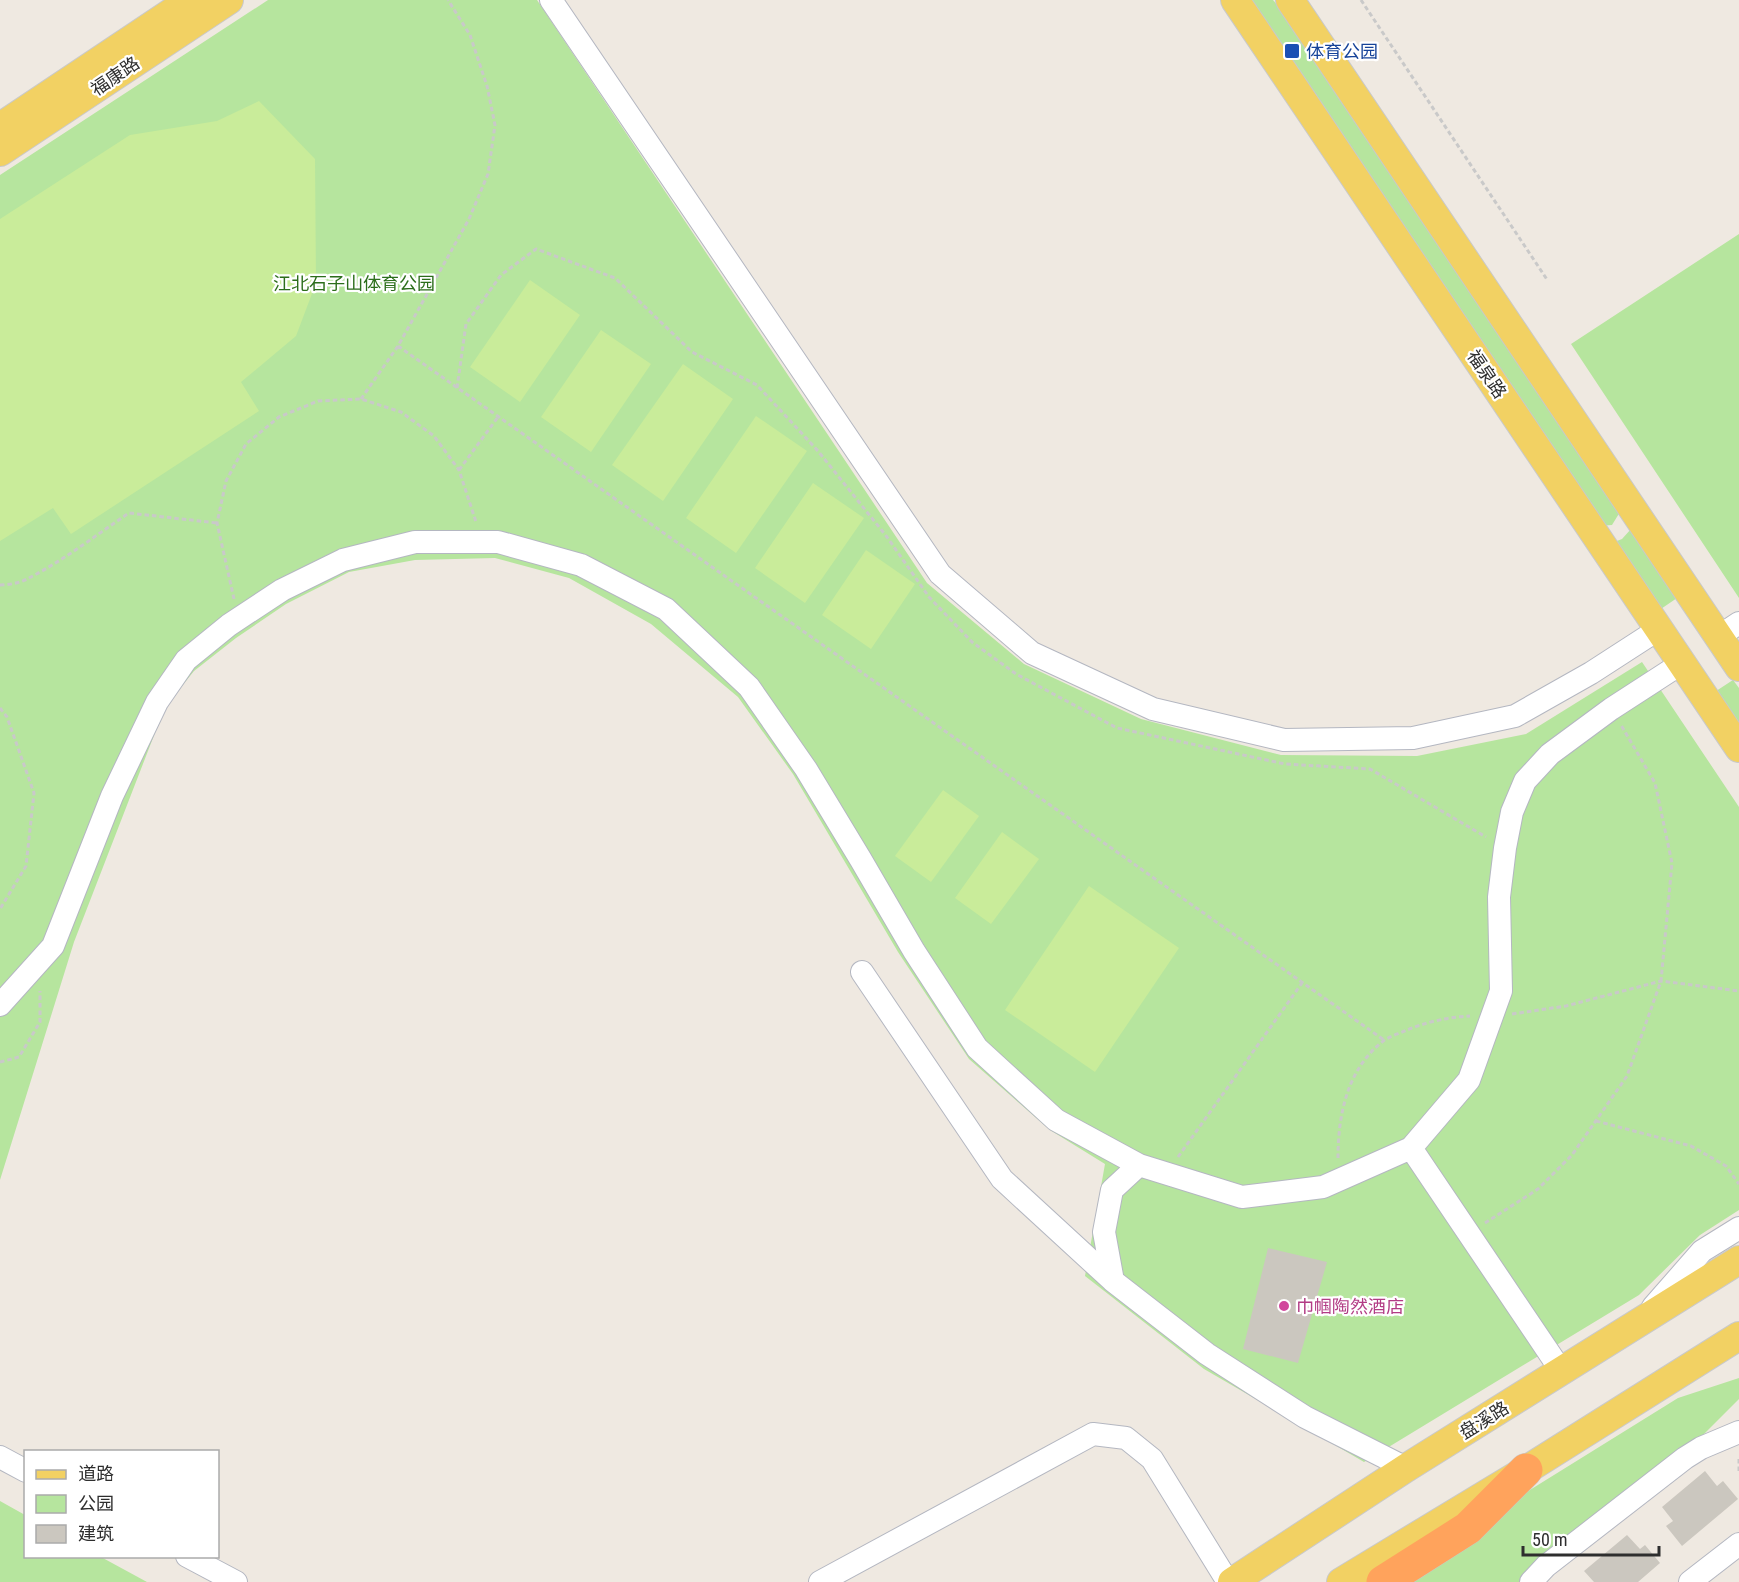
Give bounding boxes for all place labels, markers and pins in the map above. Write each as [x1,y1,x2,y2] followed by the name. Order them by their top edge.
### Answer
[1306,41,1378,62] place label: 体育公园
[1283,42,1301,60] marker: 体育公园
[1296,1296,1404,1317] place label: 巾帼陶然酒店
[1277,1299,1291,1313] marker: 巾帼陶然酒店

